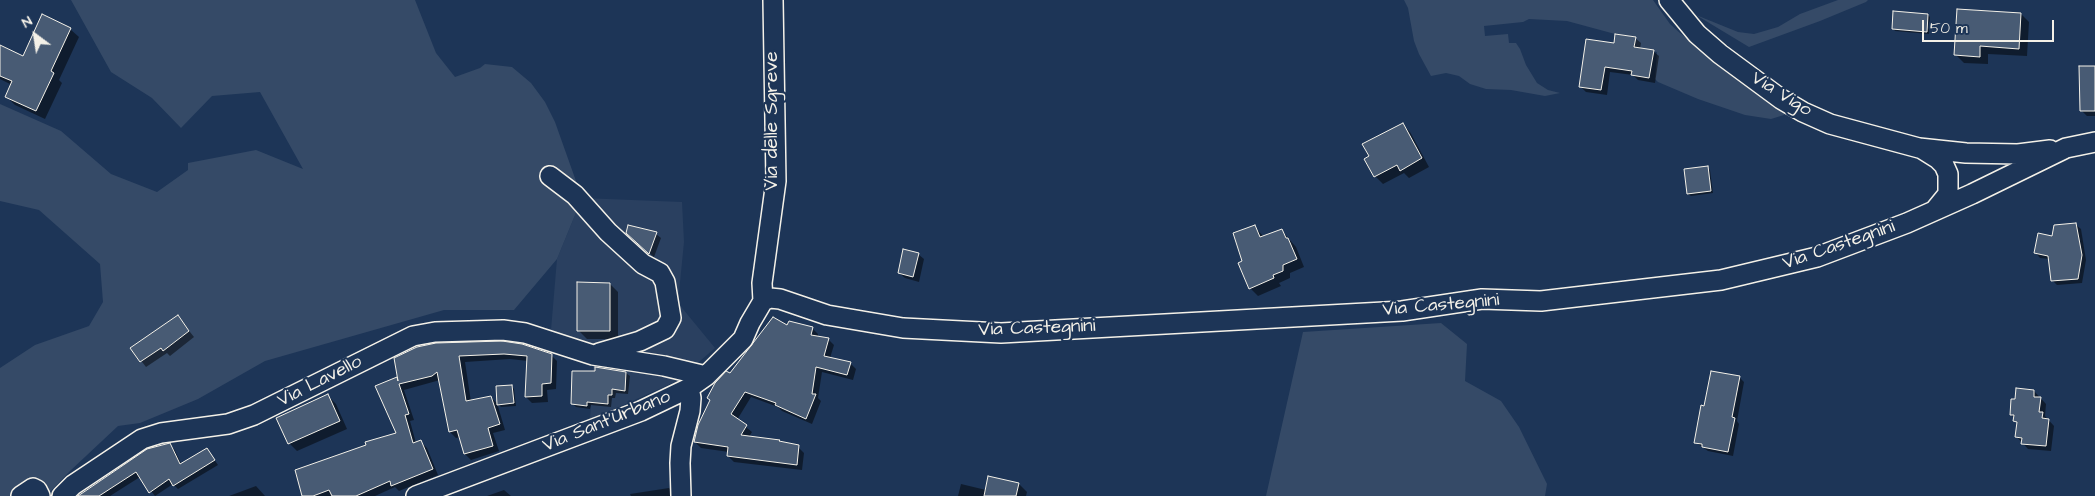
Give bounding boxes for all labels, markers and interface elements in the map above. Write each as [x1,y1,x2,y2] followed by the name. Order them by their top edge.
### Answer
[10,10,60,60] north arrow
[1925,10,2058,42] scale bar
[18,11,36,33] text: N
[1930,18,1968,39] text: 50 m
[762,52,784,190] street label: Via delle Sgreve
[1746,67,1816,123] street label: Via Vigo
[1780,216,1898,276] street label: Via Castegnini
[1382,290,1500,322] street label: Via Castegnini
[978,316,1096,342] street label: Via Castegnini
[274,351,366,413] street label: Via Lavello
[540,386,674,458] street label: Via Sant'Urbano

